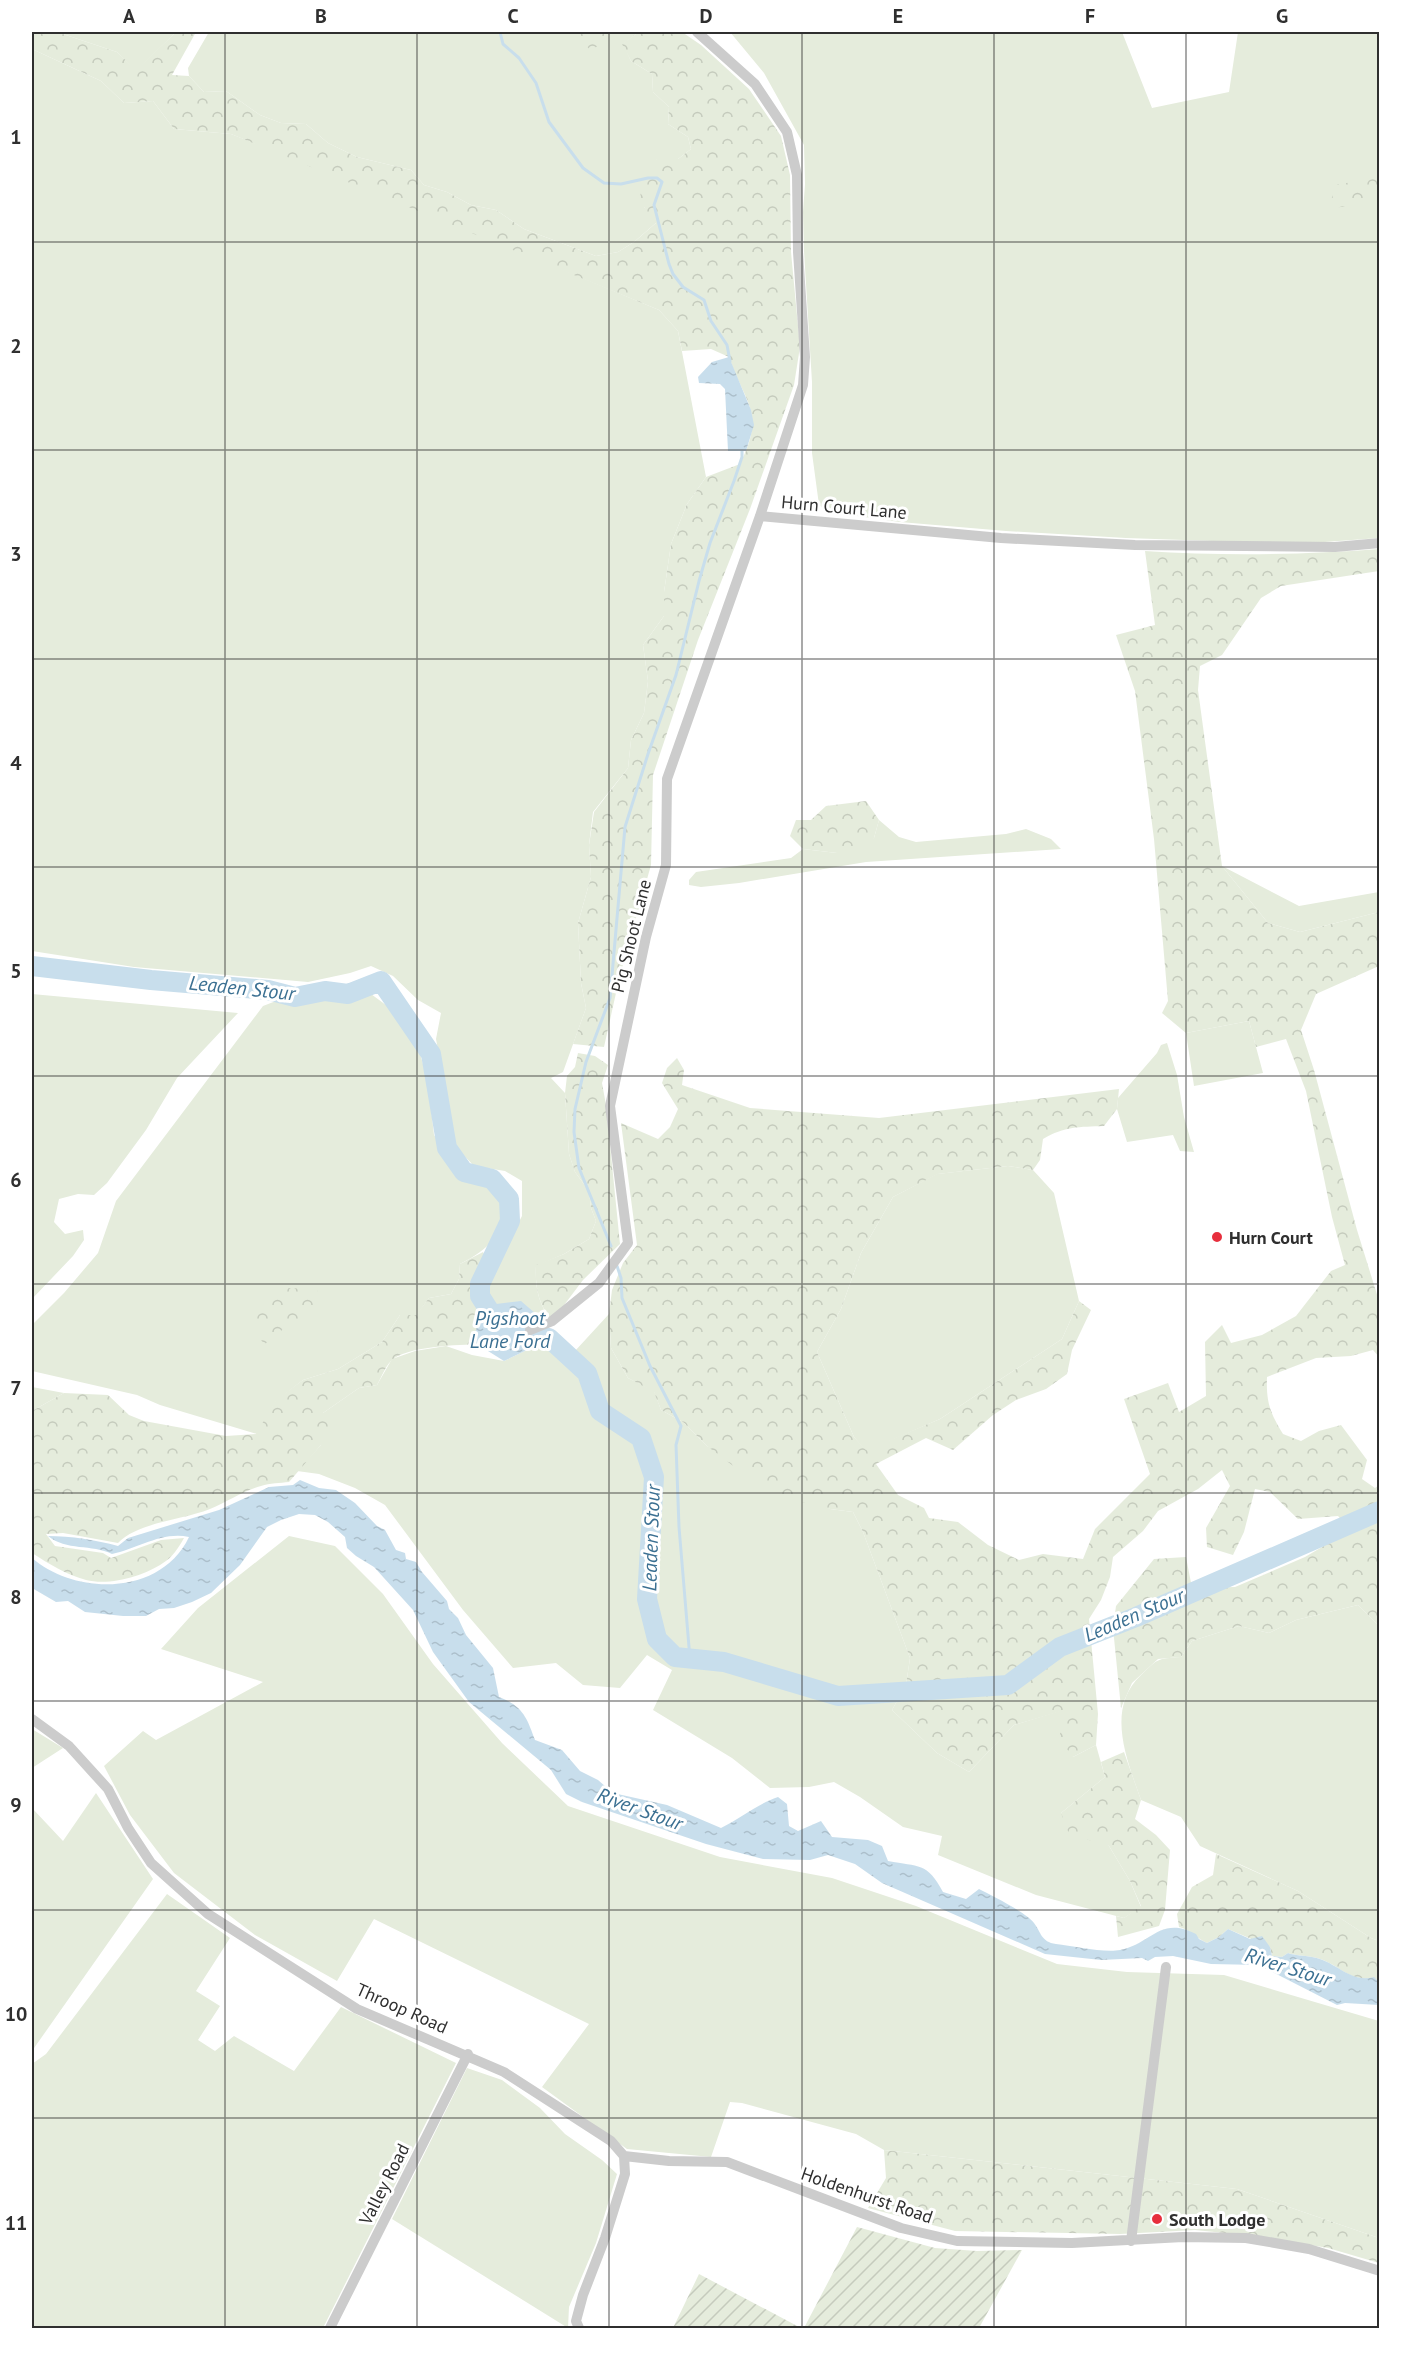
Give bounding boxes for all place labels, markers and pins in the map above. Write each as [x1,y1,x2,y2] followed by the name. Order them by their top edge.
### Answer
[1229,1226,1313,1249] place label: Hurn Court
[1210,1230,1224,1244] marker: Hurn Court
[1169,2208,1265,2231] place label: South Lodge
[1150,2212,1164,2226] marker: South Lodge

